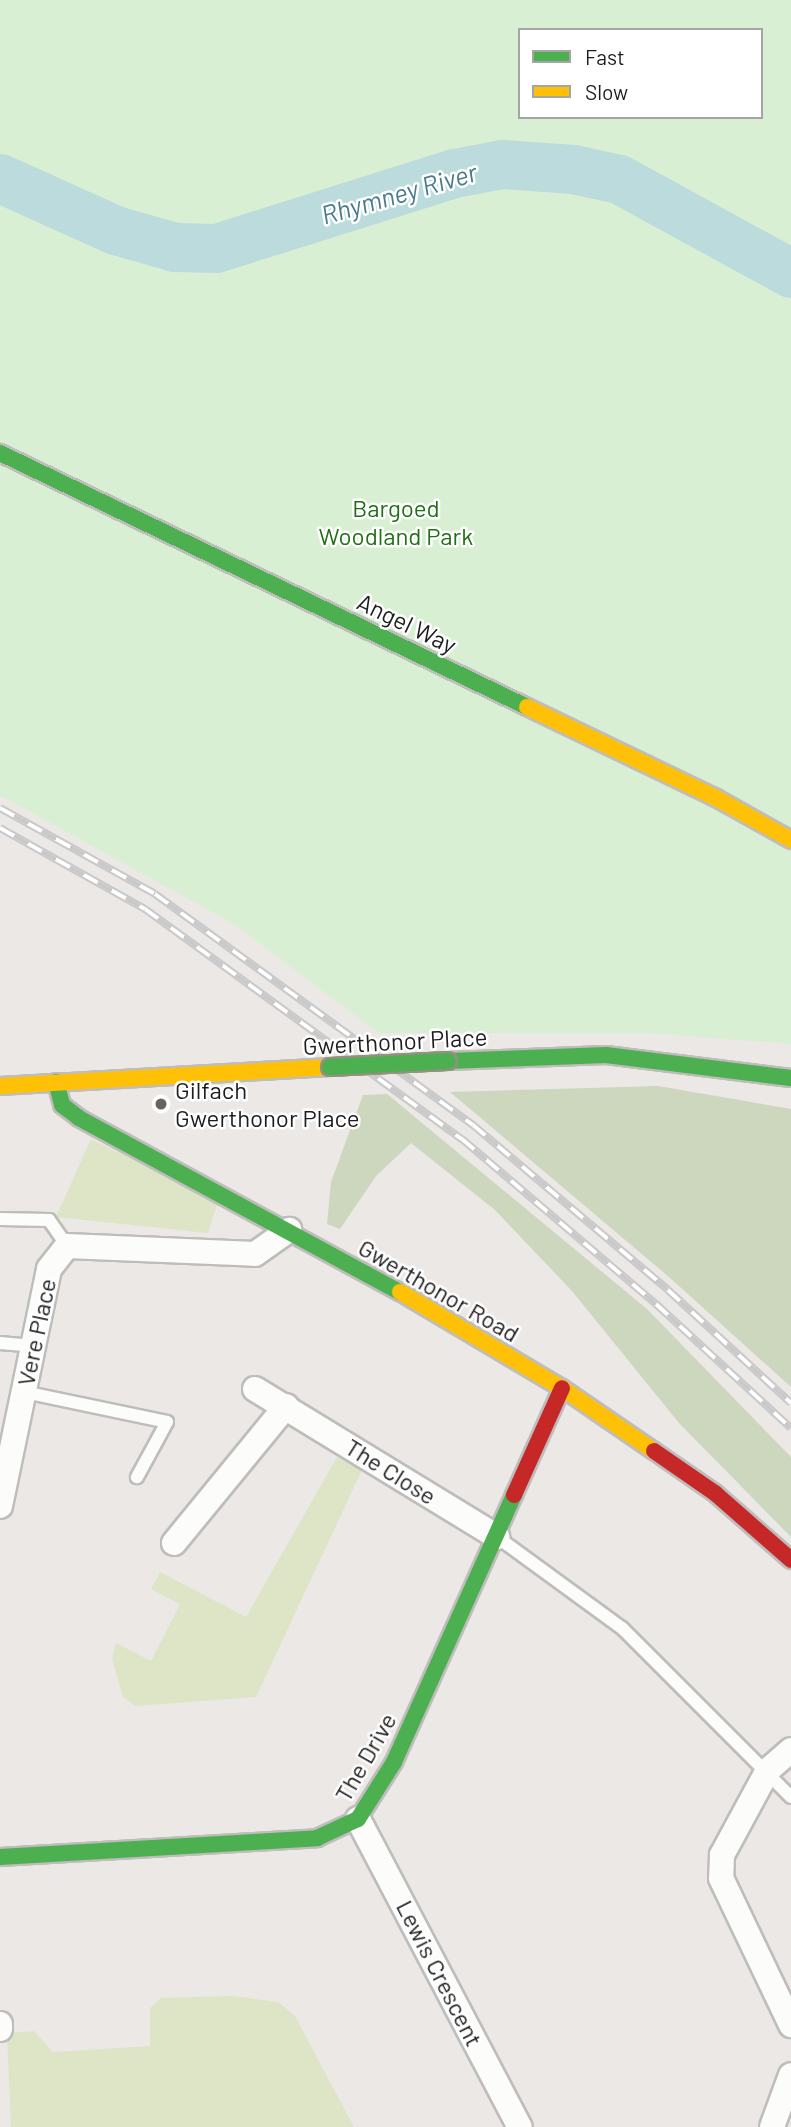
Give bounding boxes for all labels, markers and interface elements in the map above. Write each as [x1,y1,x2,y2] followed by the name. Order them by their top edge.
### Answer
[518,28,763,119] legend
[585,44,625,69] text: Fast
[585,79,628,104] text: Slow
[318,156,480,230] water label: Rhymney River
[319,494,473,550] park label: Bargoed Woodland Park
[353,587,461,659] street label: Angel Way
[302,1022,488,1060] street label: Gwerthonor Place
[175,1076,360,1132] place label: Gilfach Gwerthonor Place
[153,1096,169,1112] marker: Gilfach Gwerthonor Place
[354,1232,524,1348] street label: Gwerthonor Road
[11,1276,61,1388] street label: Vere Place
[340,1432,442,1510] street label: The Close
[328,1708,402,1806] street label: The Drive
[391,1895,489,2051] street label: Lewis Crescent

